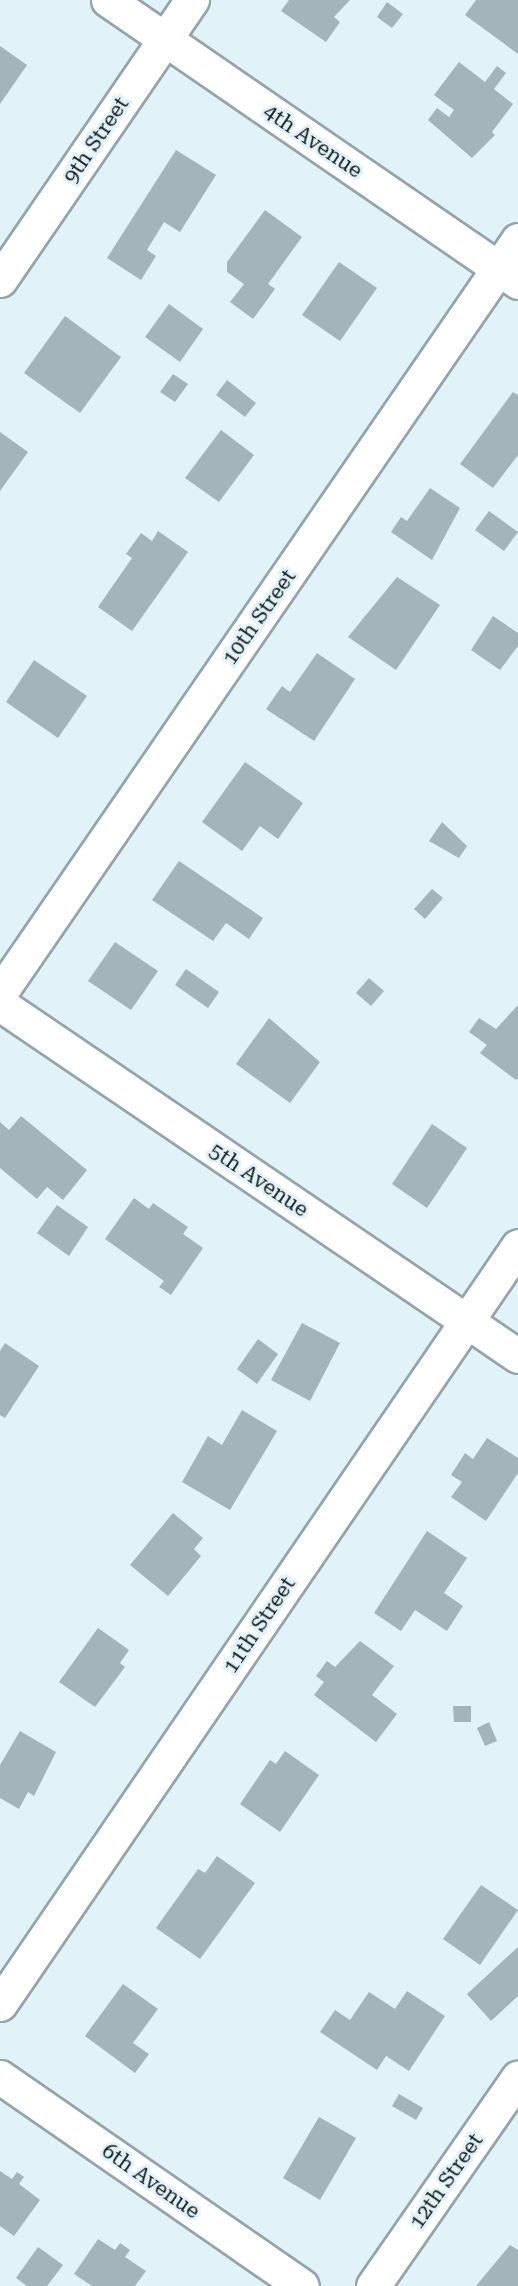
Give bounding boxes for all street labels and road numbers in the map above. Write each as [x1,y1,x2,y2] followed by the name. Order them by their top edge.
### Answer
[58,92,134,188] street label: 9th Street
[259,99,367,183] street label: 4th Avenue
[217,565,301,669] street label: 10th Street
[205,1138,313,1222] street label: 5th Avenue
[218,1572,300,1678] street label: 11th Street
[404,2129,488,2233] street label: 12th Street
[97,2138,205,2224] street label: 6th Avenue

